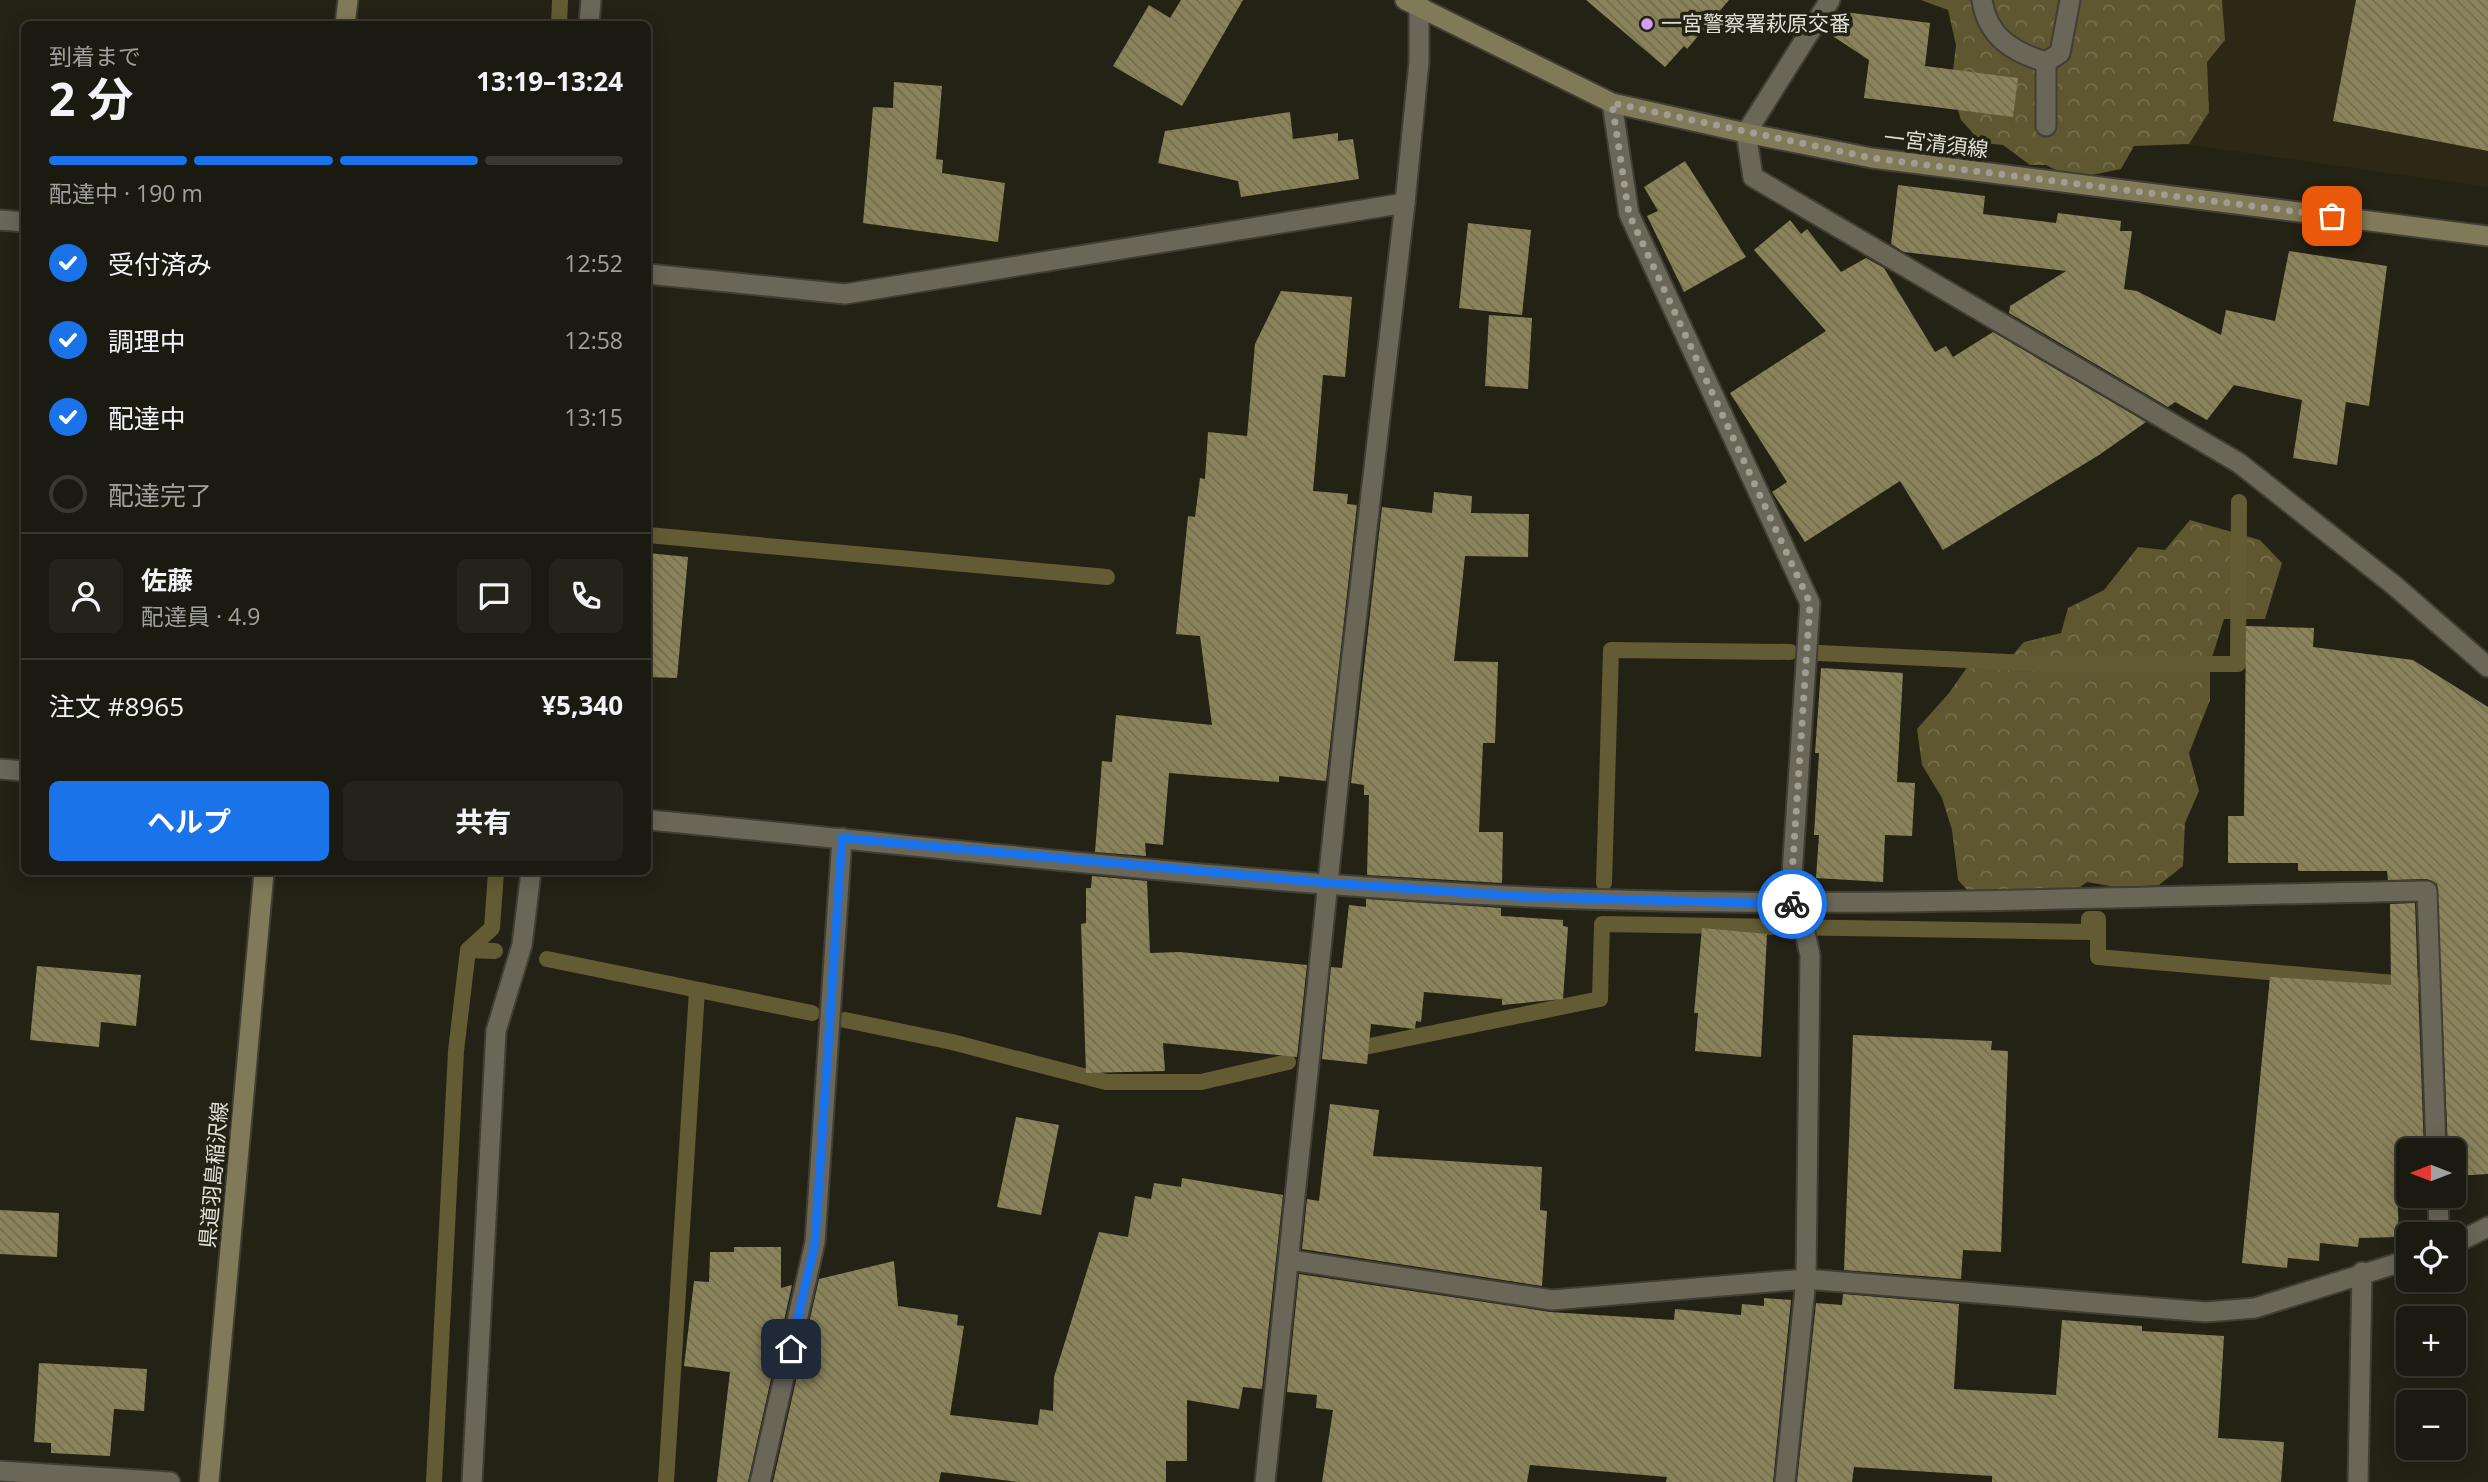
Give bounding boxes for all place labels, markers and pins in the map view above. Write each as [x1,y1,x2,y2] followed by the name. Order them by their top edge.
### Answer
[1661,9,1850,37] place label: 一宮警察署萩原交番
[1639,16,1655,32] marker: 一宮警察署萩原交番
[2302,186,2362,246] pin
[761,1319,821,1379] pin

